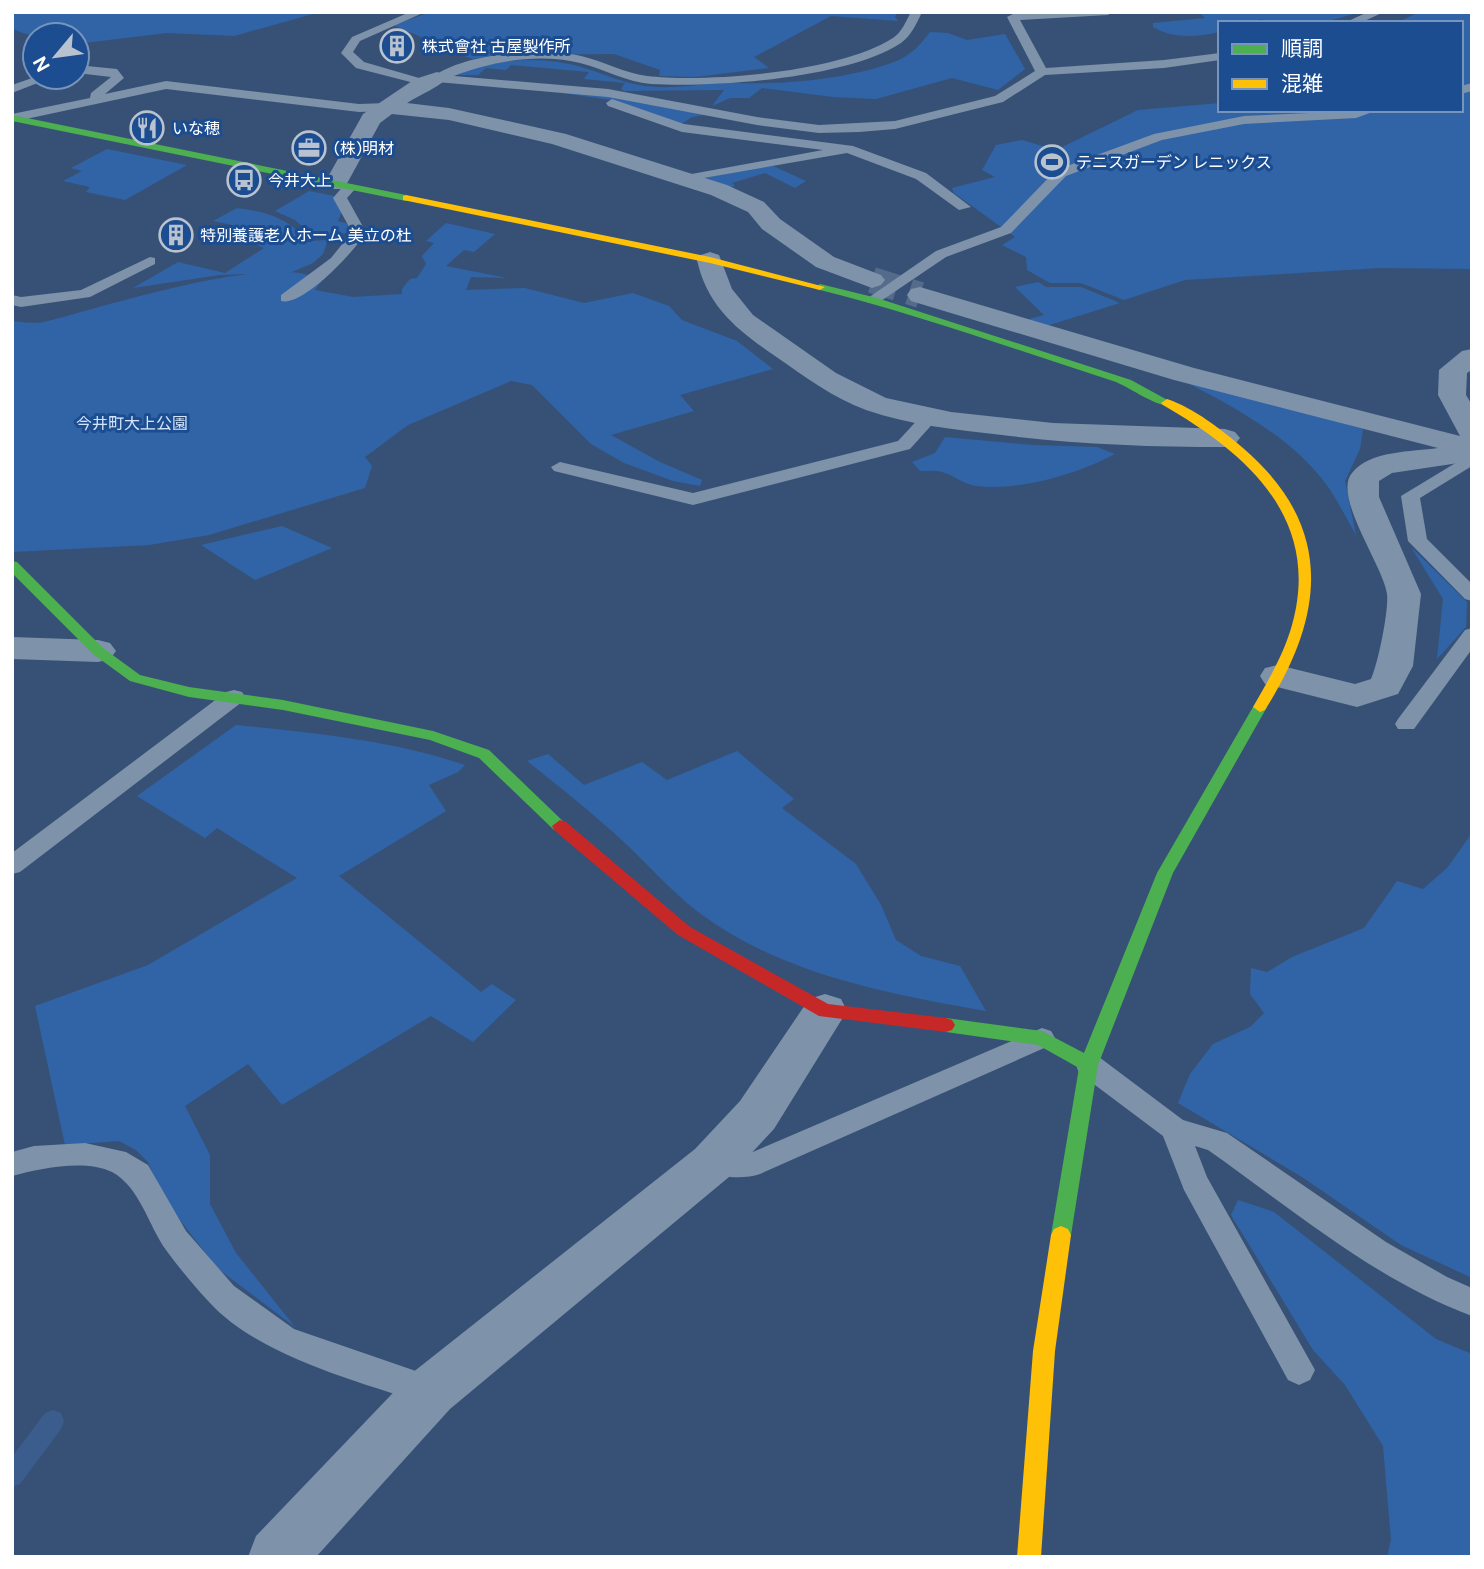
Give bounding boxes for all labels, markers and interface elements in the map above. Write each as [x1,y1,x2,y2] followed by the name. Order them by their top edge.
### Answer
[21,21,91,91] north arrow
[1218,21,1463,112] legend
[378,27,416,65] building icon: 株式會社 古屋製作所
[1281,35,1323,63] text: 順調
[422,36,570,57] place label: 株式會社 古屋製作所
[27,52,56,76] text: N
[1281,70,1323,98] text: 混雑
[128,109,166,147] restaurant icon: いな穂
[172,118,220,139] place label: いな穂
[290,129,328,167] office icon: (株)明材
[334,138,394,159] place label: (株)明材
[1033,143,1071,181] sports icon: テニスガーデン レニックス
[1076,152,1272,173] place label: テニスガーデン レニックス
[225,161,263,199] bus stop icon: 今井大上
[268,170,332,191] place label: 今井大上
[157,216,195,254] building icon: 特別養護老人ホーム 美立の杜
[200,225,412,246] place label: 特別養護老人ホーム 美立の杜
[76,413,188,434] park label: 今井町大上公園

